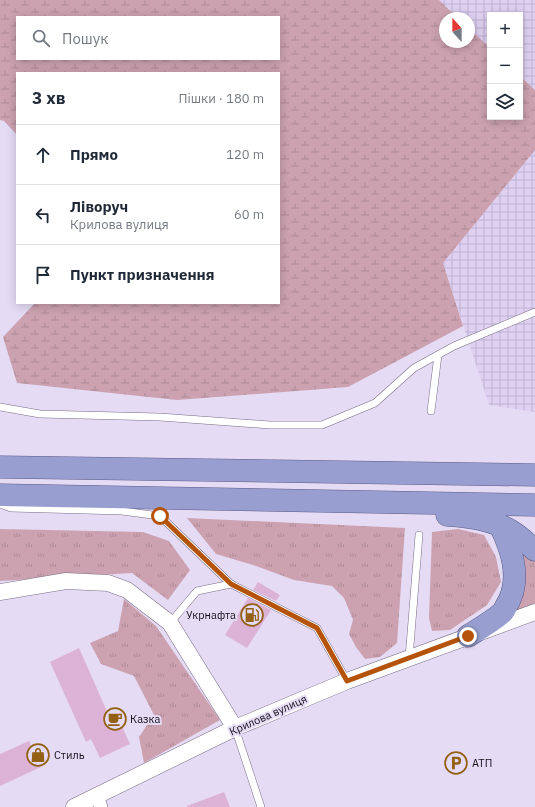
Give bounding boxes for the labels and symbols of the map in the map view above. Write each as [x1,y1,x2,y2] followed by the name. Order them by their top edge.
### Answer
[439,12,475,48] north arrow
[151,507,169,525] route start
[239,602,265,628] fuel station icon: Укрнафта
[186,608,236,622] place label: Укрнафта
[459,627,477,645] route end
[227,692,309,738] street label: Крилова вулиця
[102,706,128,732] cafe icon: Казка
[130,712,161,726] place label: Казка
[25,742,51,768] shop icon: Стиль
[54,748,85,762] place label: Стиль
[443,750,469,776] parking icon: АТП
[472,756,492,770] place label: АТП

